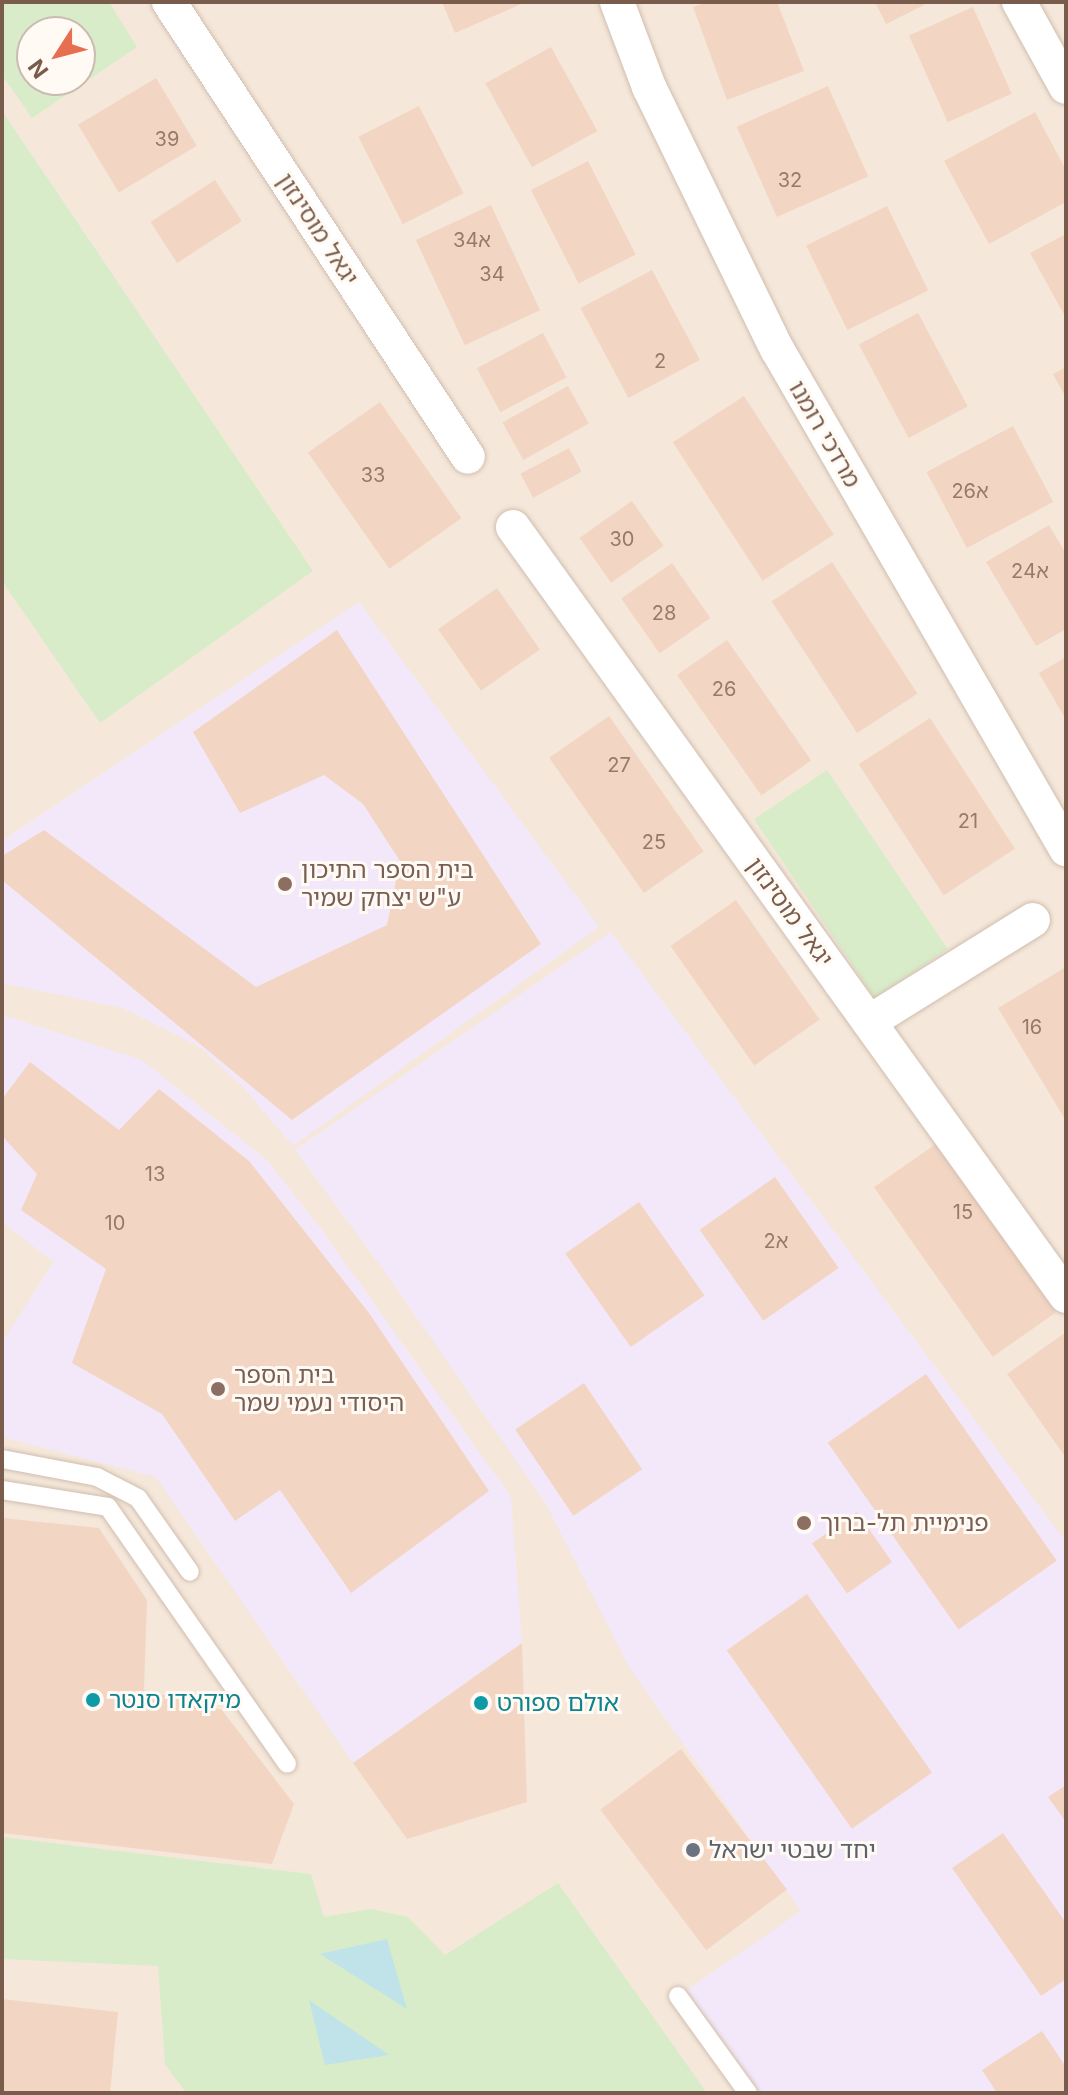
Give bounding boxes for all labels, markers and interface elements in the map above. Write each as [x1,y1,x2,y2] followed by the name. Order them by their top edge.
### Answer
[16,16,96,96] north arrow
[23,55,54,83] text: N
[155,127,179,151] house number: 39
[271,168,365,290] street label: יגאל מוסינזון
[778,168,802,192] house number: 32
[453,228,491,252] house number: 34א
[479,262,505,286] house number: 34
[654,349,666,373] house number: 2
[783,375,867,493] street label: מרדכי רומנו
[361,463,385,487] house number: 33
[951,479,989,503] house number: 26א
[610,527,634,551] house number: 30
[1011,559,1049,583] house number: 24א
[652,601,676,625] house number: 28
[712,677,736,701] house number: 26
[607,753,631,777] house number: 27
[958,809,978,833] house number: 21
[642,830,666,854] house number: 25
[741,852,839,972] street label: יגאל מוסינזון
[301,856,474,912] place label: בית הספר התיכון ע"ש יצחק שמיר
[276,875,294,893] marker: בית הספר התיכון ע"ש יצחק שמיר
[1022,1015,1042,1039] house number: 16
[145,1162,165,1186] house number: 13
[953,1200,973,1224] house number: 15
[105,1211,125,1235] house number: 10
[764,1229,788,1253] house number: 2א
[234,1361,404,1417] place label: בית הספר היסודי נעמי שמר
[209,1380,227,1398] marker: בית הספר היסודי נעמי שמר
[820,1509,989,1537] place label: פנימיית תל-ברוך
[795,1514,813,1532] marker: פנימיית תל-ברוך
[109,1686,241,1714] place label: מיקאדו סנטר
[497,1689,619,1717] place label: אולם ספורט
[84,1691,102,1709] marker: מיקאדו סנטר
[472,1694,490,1712] marker: אולם ספורט
[709,1836,876,1864] place label: יחד שבטי ישראל
[684,1841,702,1859] marker: יחד שבטי ישראל

